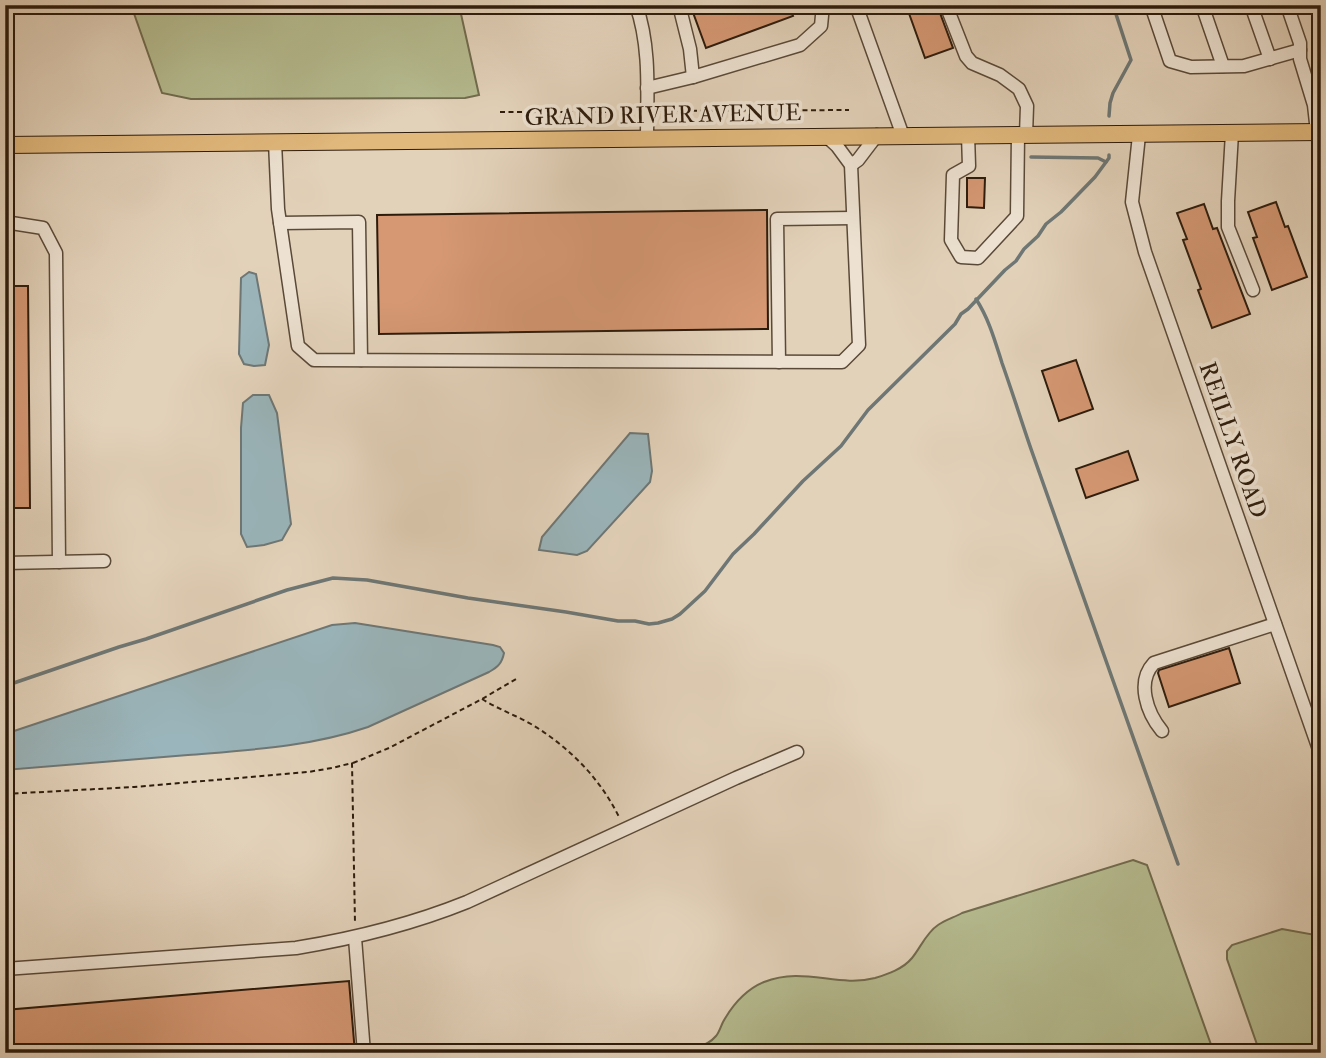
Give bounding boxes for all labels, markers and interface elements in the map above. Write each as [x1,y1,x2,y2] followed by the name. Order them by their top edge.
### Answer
[524,98,802,132] street label: GRAND RIVER AVENUE
[1193,358,1273,522] street label: REILLY ROAD

